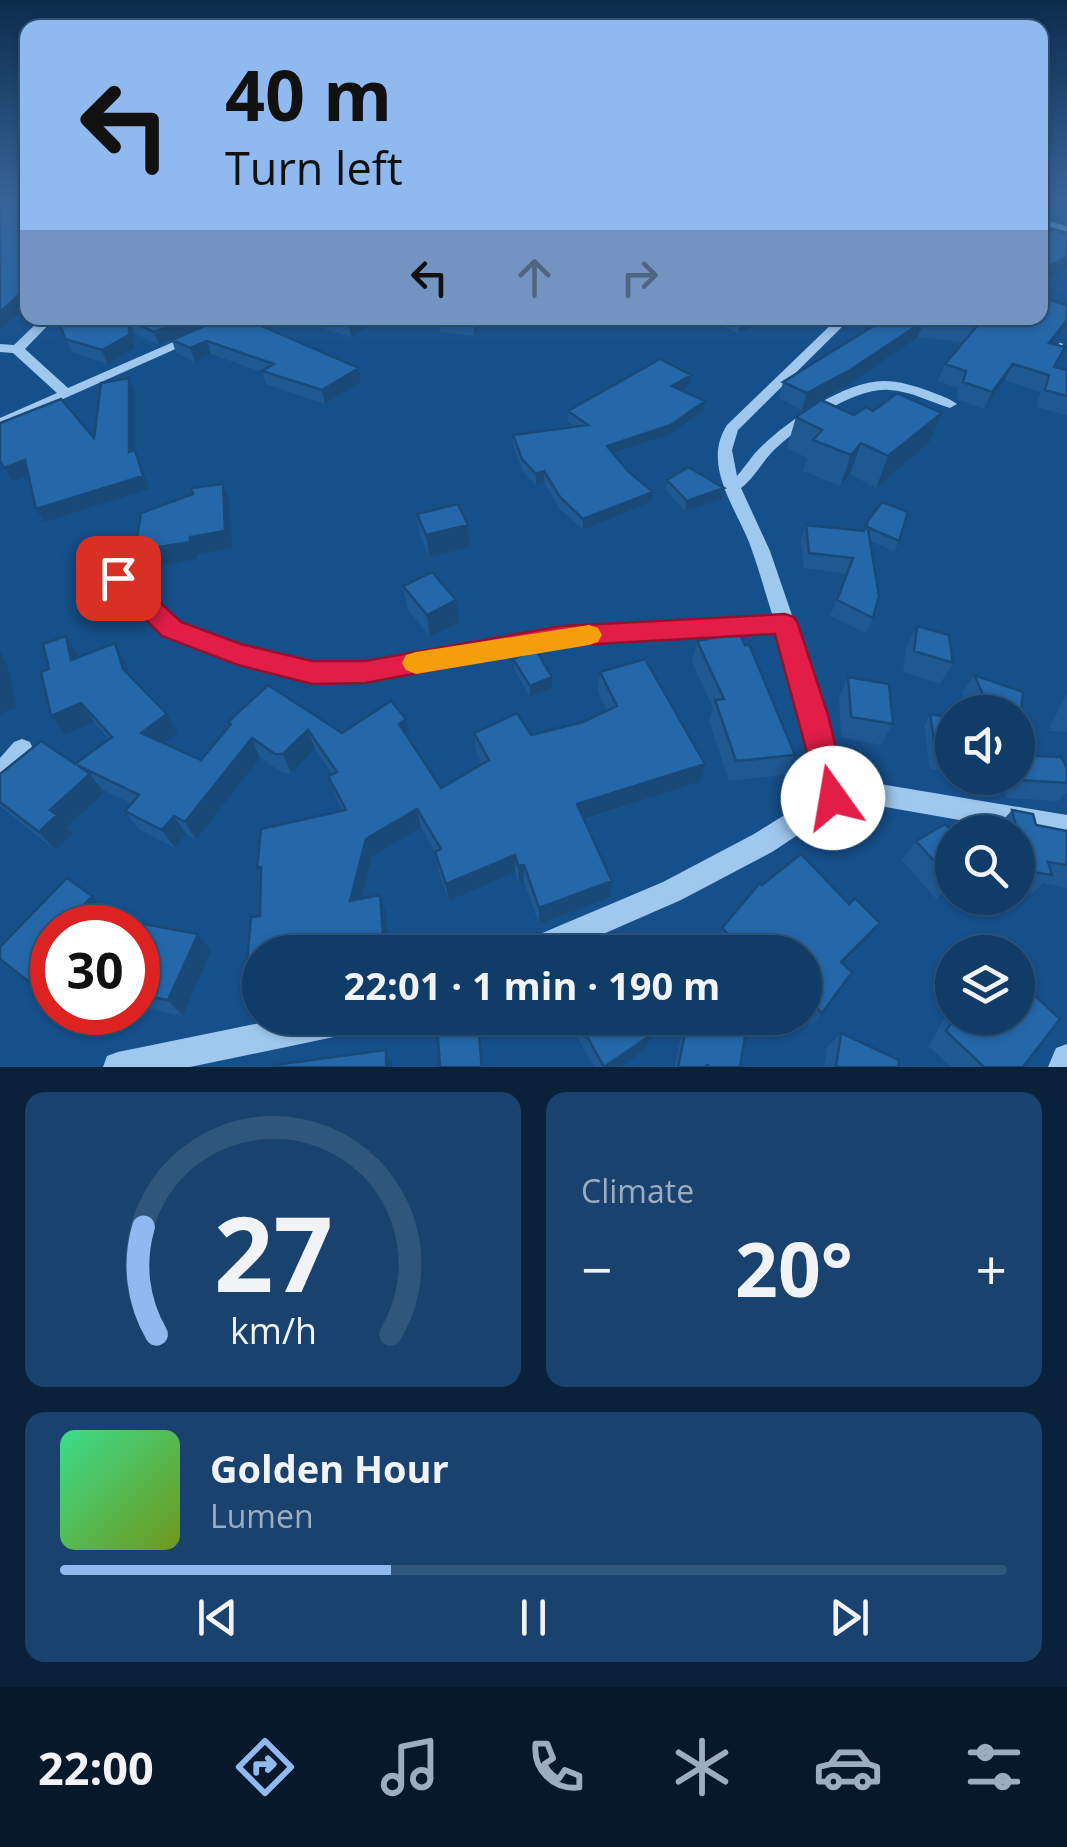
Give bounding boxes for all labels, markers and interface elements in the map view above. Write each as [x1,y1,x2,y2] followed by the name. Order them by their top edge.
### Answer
[225,46,392,142] text: 40 m
[60,60,190,190] icon: left
[225,137,403,198] text: Turn left
[402,250,457,305] icon: left
[507,250,562,305] icon: ahead
[612,250,667,305] icon: right
[76,536,161,621] pin
[91,551,146,606] icon: arrive
[935,695,1035,1035] map controls
[935,695,1035,795] button: sound
[781,746,885,850] position arrow
[935,815,1035,915] button: search
[30,905,160,1035] speed limit sign: 30
[935,935,1035,1035] button: layers
[344,959,720,1011] text: 22:01 · 1 min · 190 m
[581,1169,694,1212] text: Climate
[214,1181,332,1322] text: 27
[735,1217,853,1319] text: 20°
[581,1231,612,1306] text: −
[976,1231,1007,1306] text: +
[230,1306,316,1354] text: km/h
[210,1442,449,1494] text: Golden Hour
[210,1494,314,1537] text: Lumen
[190,1590,245,1645] icon: previous
[506,1590,561,1645] icon: pause
[822,1590,877,1645] icon: next
[230,1732,300,1802] icon: directions
[375,1732,445,1802] icon: music
[521,1732,591,1802] icon: phone
[667,1732,737,1802] icon: climate
[813,1732,883,1802] icon: car
[959,1732,1029,1802] icon: filters
[38,1737,154,1798] text: 22:00

